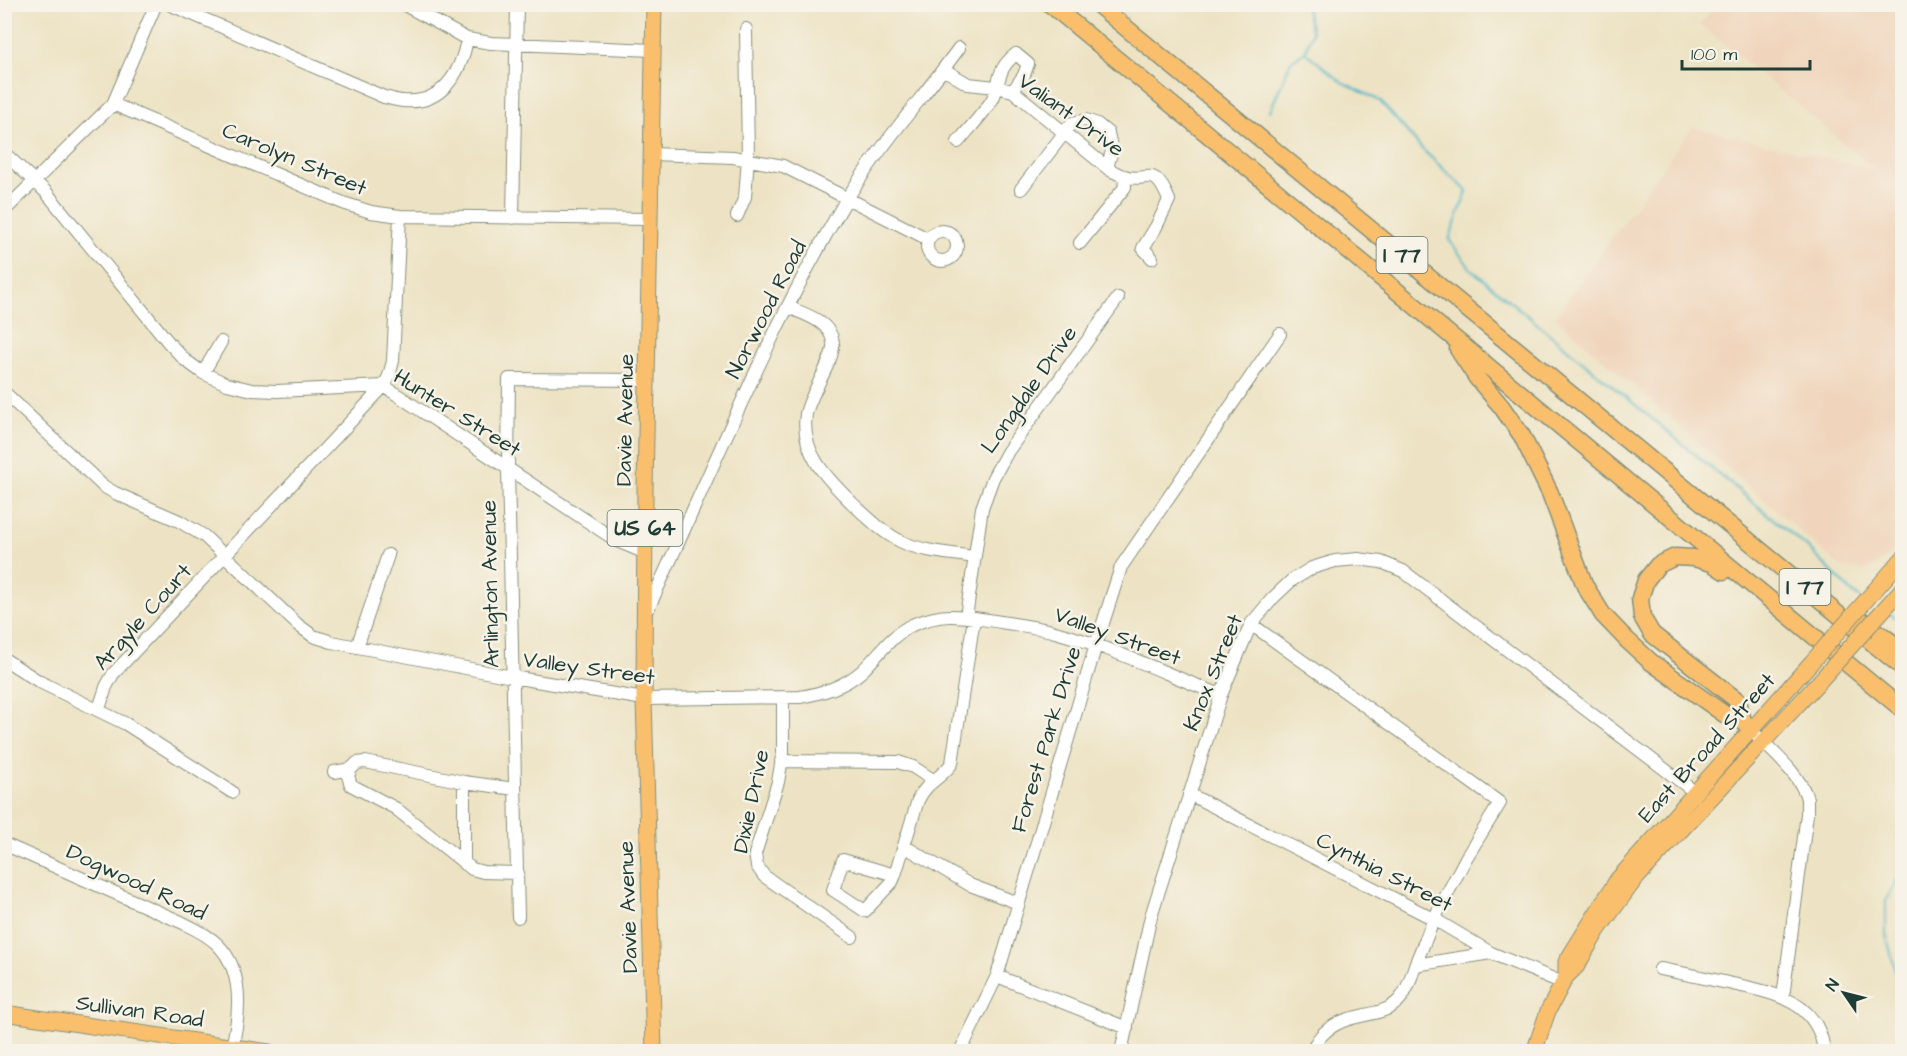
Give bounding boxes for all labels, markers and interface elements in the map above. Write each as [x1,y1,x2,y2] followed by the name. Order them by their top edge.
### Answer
[1682,33,1810,71] scale bar
[1691,42,1737,67] text: 100 m
[1012,66,1131,164] street label: Valiant Drive
[217,115,372,205] street label: Carolyn Street
[718,235,815,384] street label: Norwood Road
[1376,237,1428,273] road number: I 77
[974,320,1086,461] street label: Longdale Drive
[609,353,642,486] street label: Davie Avenue
[387,362,527,465] street label: Hunter Street
[474,500,508,668] street label: Arlington Avenue
[608,510,682,546] road number: US 64
[87,557,200,678] street label: Argyle Court
[1780,569,1830,605] road number: I 77
[1050,599,1185,675] street label: Valley Street
[1176,609,1251,736] street label: Knox Street
[1003,642,1090,836] street label: Forest Park Drive
[521,644,657,694] street label: Valley Street
[1631,666,1783,830] street label: East Broad Street
[725,747,778,856] street label: Dixie Drive
[1310,825,1458,921] street label: Cynthia Street
[61,836,211,929] street label: Dogwood Road
[611,840,646,974] street label: Davie Avenue
[1814,963,1874,1023] north arrow
[1821,975,1844,995] text: N
[74,987,206,1036] street label: Sullivan Road

